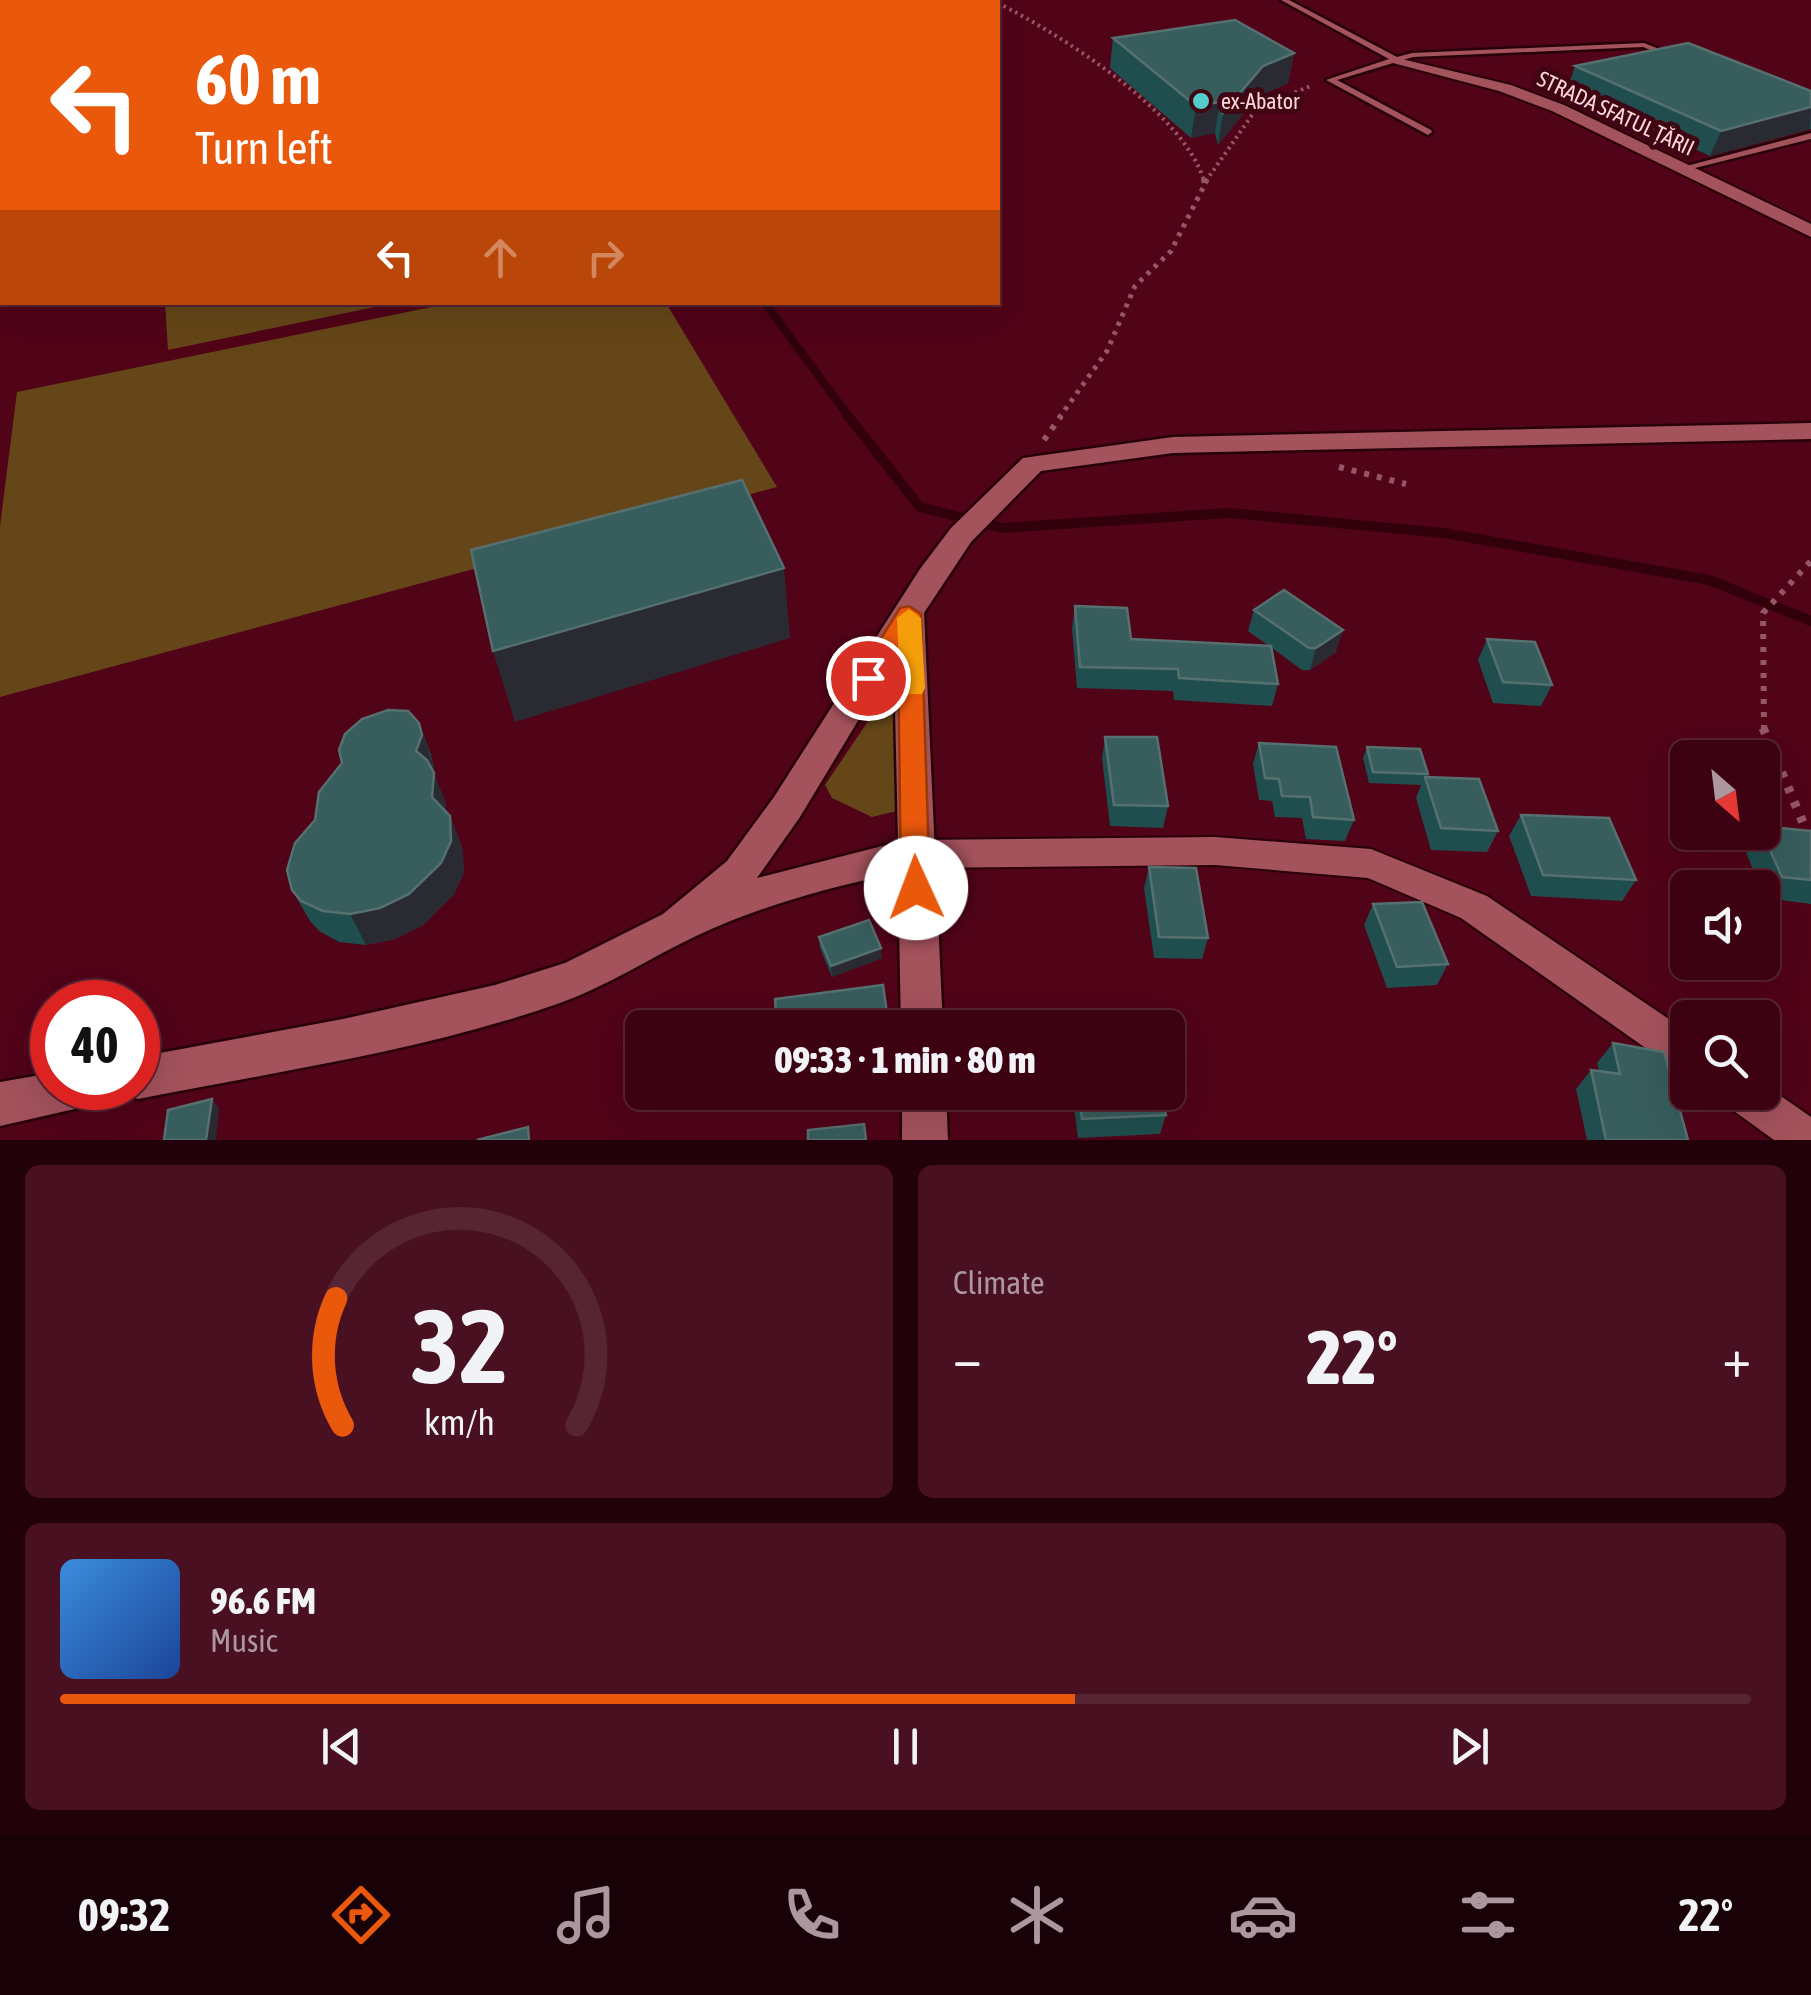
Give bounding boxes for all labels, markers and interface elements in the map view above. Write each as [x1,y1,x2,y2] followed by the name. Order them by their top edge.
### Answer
[195,39,321,119] text: 60 m
[30,40,160,170] icon: left
[1533,65,1699,161] street label: STRADA SFATUL ȚĂRII
[1221,88,1300,114] place label: ex-Abator
[1190,90,1212,112] marker: ex-Abator
[195,122,333,174] text: Turn left
[368,230,423,285] icon: left
[473,230,528,285] icon: ahead
[578,230,633,285] icon: right
[826,636,911,721] pin
[841,651,896,706] icon: arrive
[1670,740,1780,850] north arrow
[1670,740,1780,1110] map controls
[864,836,968,940] position arrow
[1670,870,1780,980] button: sound
[30,980,160,1110] speed limit sign: 40
[1670,1000,1780,1110] button: search
[774,1038,1036,1081] text: 09:33 · 1 min · 80 m
[953,1264,1045,1301] text: Climate
[410,1286,508,1405] text: 32
[1306,1314,1398,1400] text: 22°
[953,1326,982,1389] text: −
[1722,1326,1751,1389] text: +
[424,1402,494,1443] text: km/h
[210,1579,316,1622] text: 96.6 FM
[210,1622,277,1659] text: Music
[314,1719,369,1774] icon: previous
[878,1719,933,1774] icon: pause
[1442,1719,1497,1774] icon: next
[326,1880,396,1950] icon: directions
[551,1880,621,1950] icon: music
[777,1880,847,1950] icon: phone
[1002,1880,1072,1950] icon: climate
[1228,1880,1298,1950] icon: car
[1453,1880,1523,1950] icon: filters
[78,1889,170,1941] text: 09:32
[1679,1889,1733,1941] text: 22°

